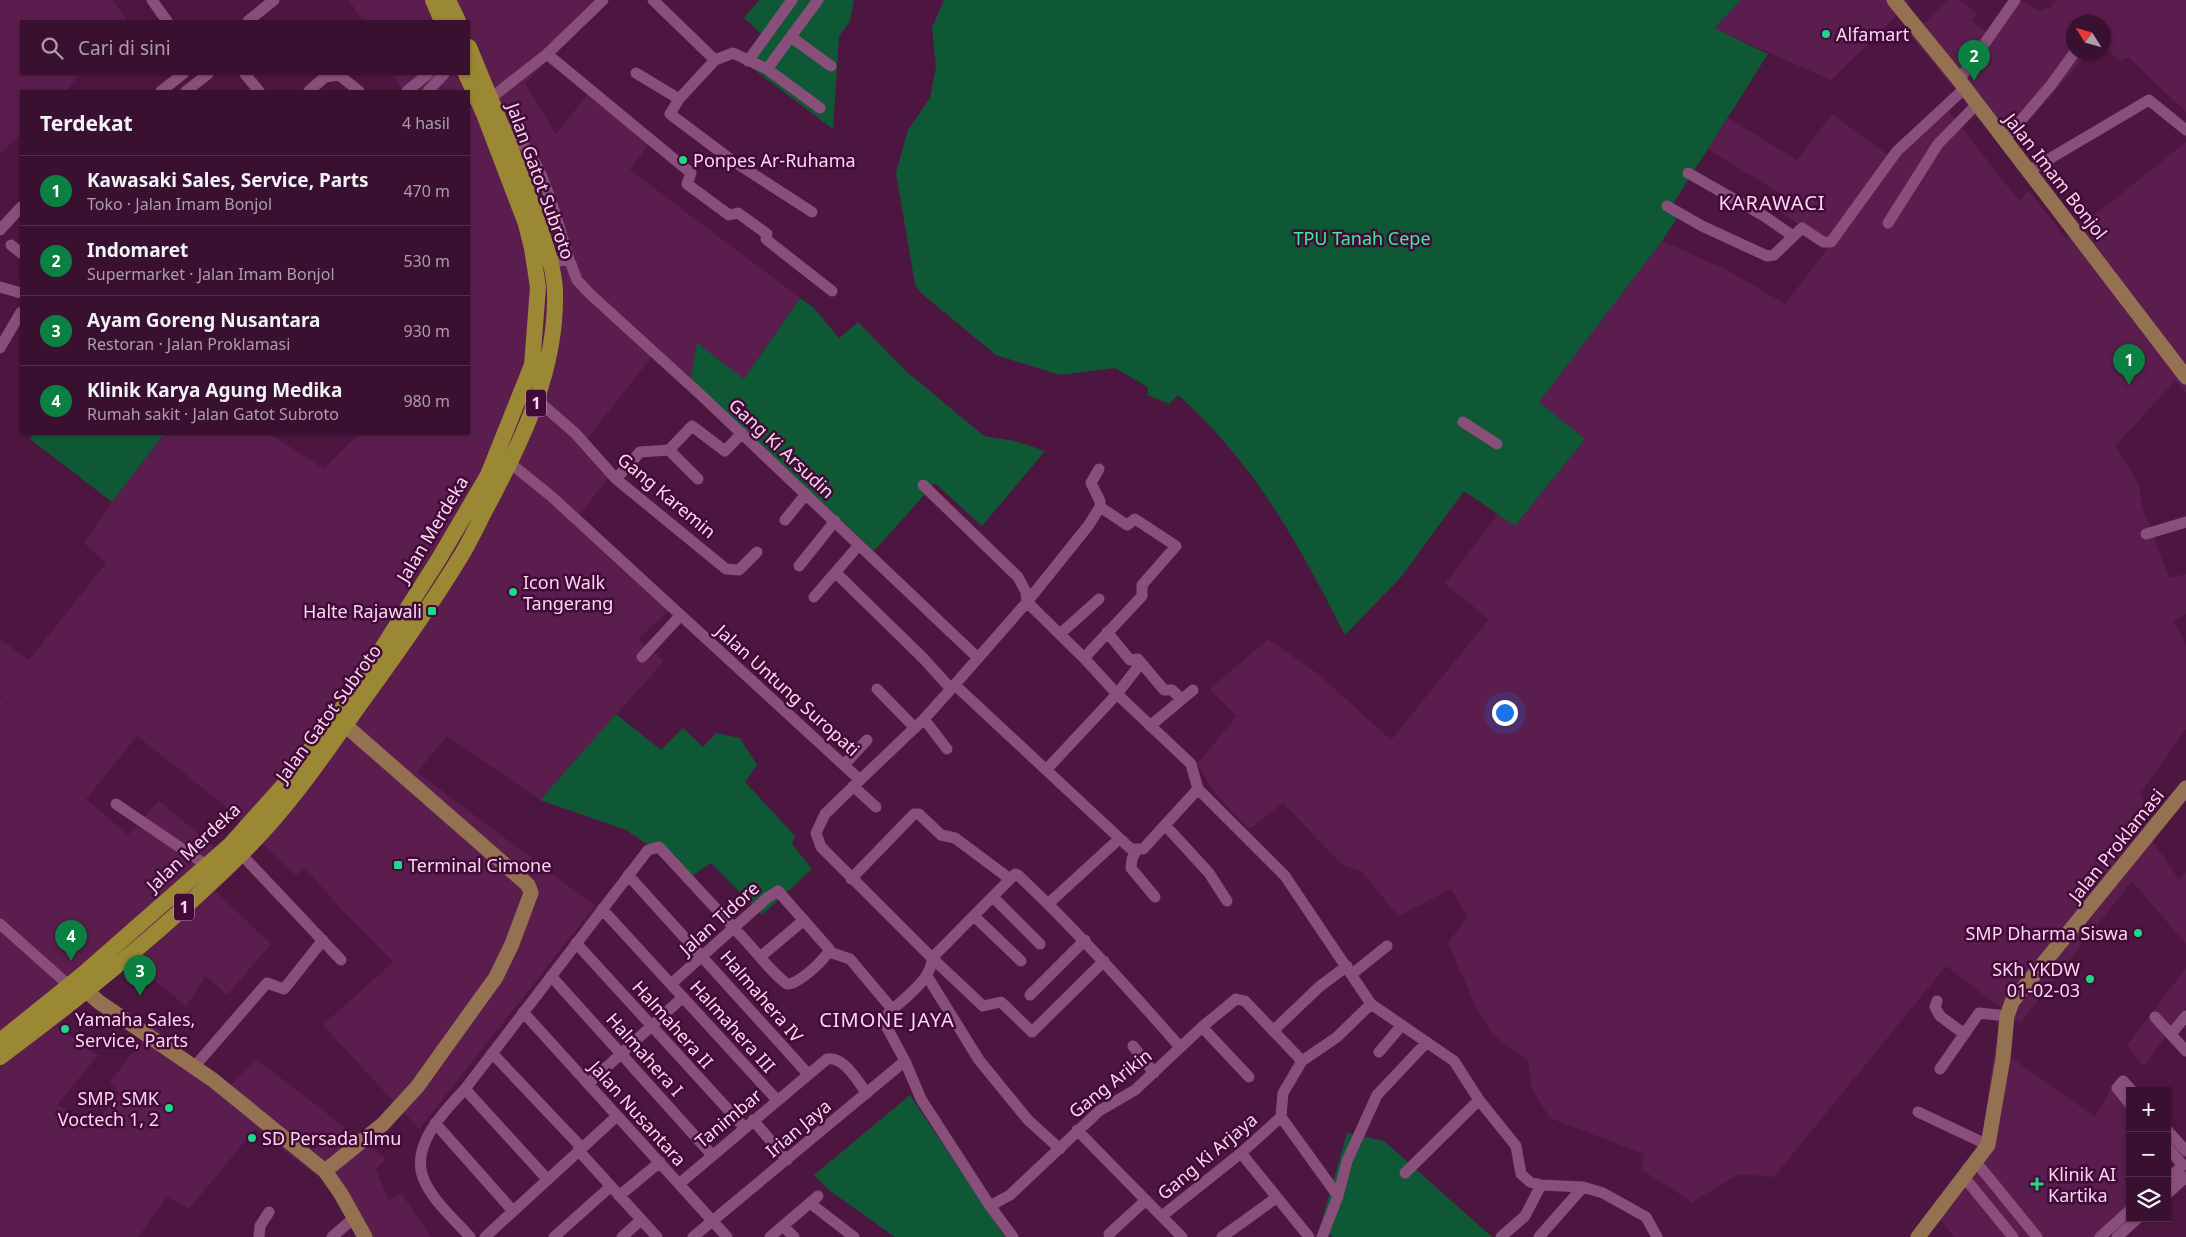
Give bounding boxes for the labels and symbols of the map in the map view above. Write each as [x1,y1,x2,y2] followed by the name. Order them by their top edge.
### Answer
[2066,15,2111,60] north arrow
[1836,22,1910,46] place label: Alfamart
[1820,28,1832,40] marker: Alfamart
[1958,40,1990,81] pin: 2
[501,98,580,263] street label: Jalan Gatot Subroto
[1998,106,2113,244] street label: Jalan Imam Bonjol
[693,148,856,172] place label: Ponpes Ar-Ruhama
[677,154,689,166] marker: Ponpes Ar-Ruhama
[1718,189,1826,216] district label: KARAWACI
[1293,226,1431,250] park label: TPU Tanah Cepe
[2113,344,2145,385] pin: 1
[526,389,546,416] road number: 1
[724,393,840,503] street label: Gang Ki Arsudin
[613,447,721,543] street label: Gang Karemin
[390,471,473,588] street label: Jalan Merdeka
[523,570,613,615] place label: Icon Walk Tangerang
[507,586,519,598] marker: Icon Walk Tangerang
[303,599,422,623] place label: Halte Rajawali
[426,605,438,617] marker: Halte Rajawali
[710,618,865,761] street label: Jalan Untung Suropati
[269,639,386,788] street label: Jalan Gatot Subroto
[1492,700,1518,726] your location
[2062,783,2169,908] street label: Jalan Proklamasi
[139,797,245,898] street label: Jalan Merdeka
[408,853,551,877] place label: Terminal Cimone
[392,859,404,871] marker: Terminal Cimone
[673,876,764,962] street label: Jalan Tidore
[174,894,194,920] road number: 1
[55,920,87,961] pin: 4
[1965,921,2128,945] place label: SMP Dharma Siswa
[2132,927,2144,939] marker: SMP Dharma Siswa
[715,945,809,1047] street label: Halmahera IV
[124,955,156,996] pin: 3
[1992,957,2080,1002] place label: SKh YKDW 01-02-03
[2084,973,2096,985] marker: SKh YKDW 01-02-03
[685,975,781,1077] street label: Halmahera III
[628,976,718,1072] street label: Halmahera II
[819,1006,955,1033] district label: CIMONE JAYA
[75,1007,195,1052] place label: Yamaha Sales, Service, Parts
[602,1008,688,1100] street label: Halmahera I
[59,1023,71,1035] marker: Yamaha Sales, Service, Parts
[1064,1043,1156,1123] street label: Gang Arikin
[583,1054,692,1171] street label: Jalan Nusantara
[690,1083,767,1153] street label: Tanimbar
[58,1086,160,1131] place label: SMP, SMK Voctech 1, 2
[760,1094,836,1162] street label: Irian Jaya
[163,1102,175,1114] marker: SMP, SMK Voctech 1, 2
[1152,1107,1262,1205] street label: Gang Ki Arjaya
[262,1126,401,1150] place label: SD Persada Ilmu
[246,1132,258,1144] marker: SD Persada Ilmu
[2048,1162,2116,1207] place label: Klinik AI Kartika
[2030,1177,2044,1191] marker: Klinik AI Kartika

